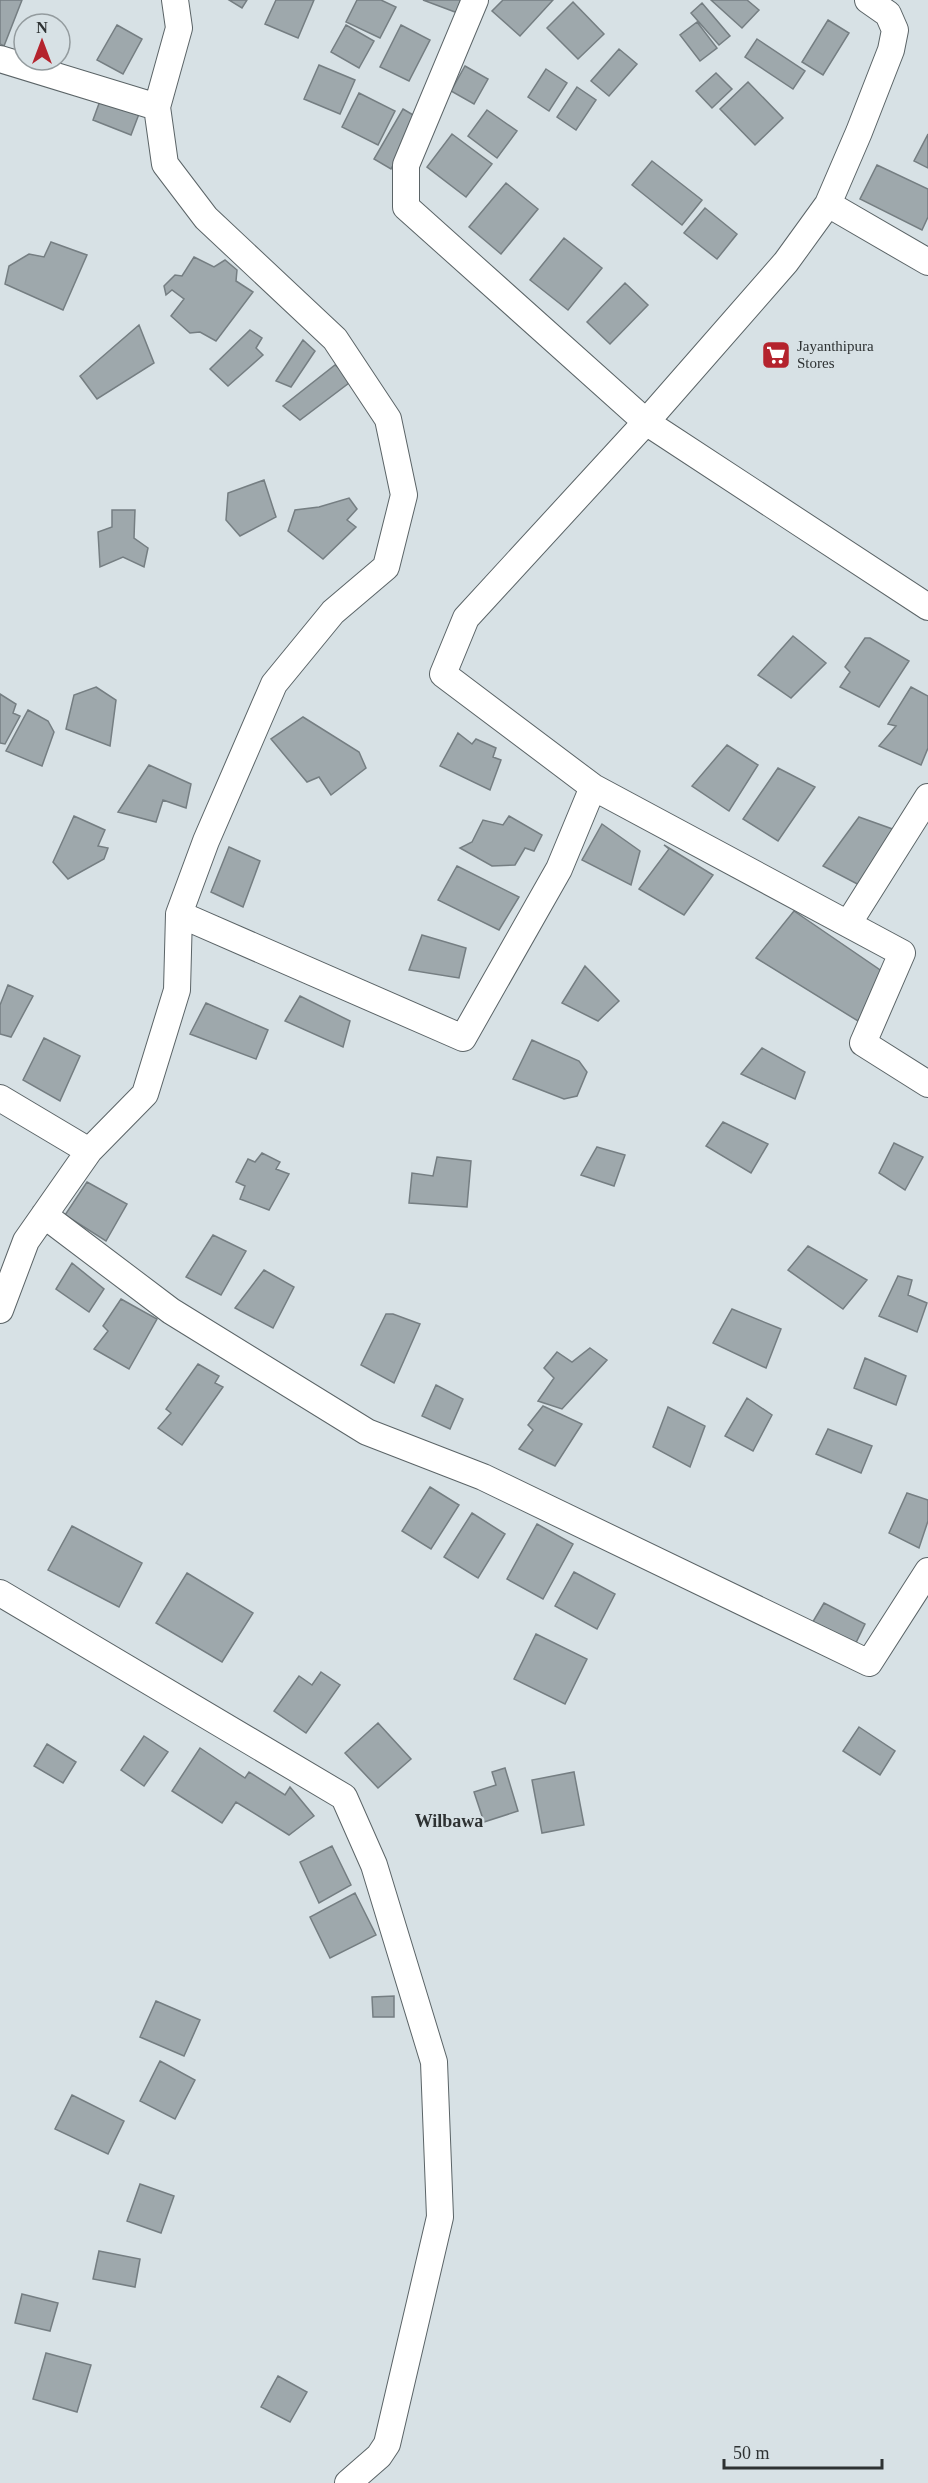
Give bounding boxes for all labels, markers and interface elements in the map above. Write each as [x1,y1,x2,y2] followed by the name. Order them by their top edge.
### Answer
[12,12,72,72] north arrow
[36,19,48,36] text: N
[797,338,874,371] place label: Jayanthipura Stores
[760,339,792,371] supermarket icon: Jayanthipura Stores
[415,1811,483,1831] district label: Wilbawa
[724,2432,882,2470] scale bar
[733,2443,770,2463] text: 50 m

